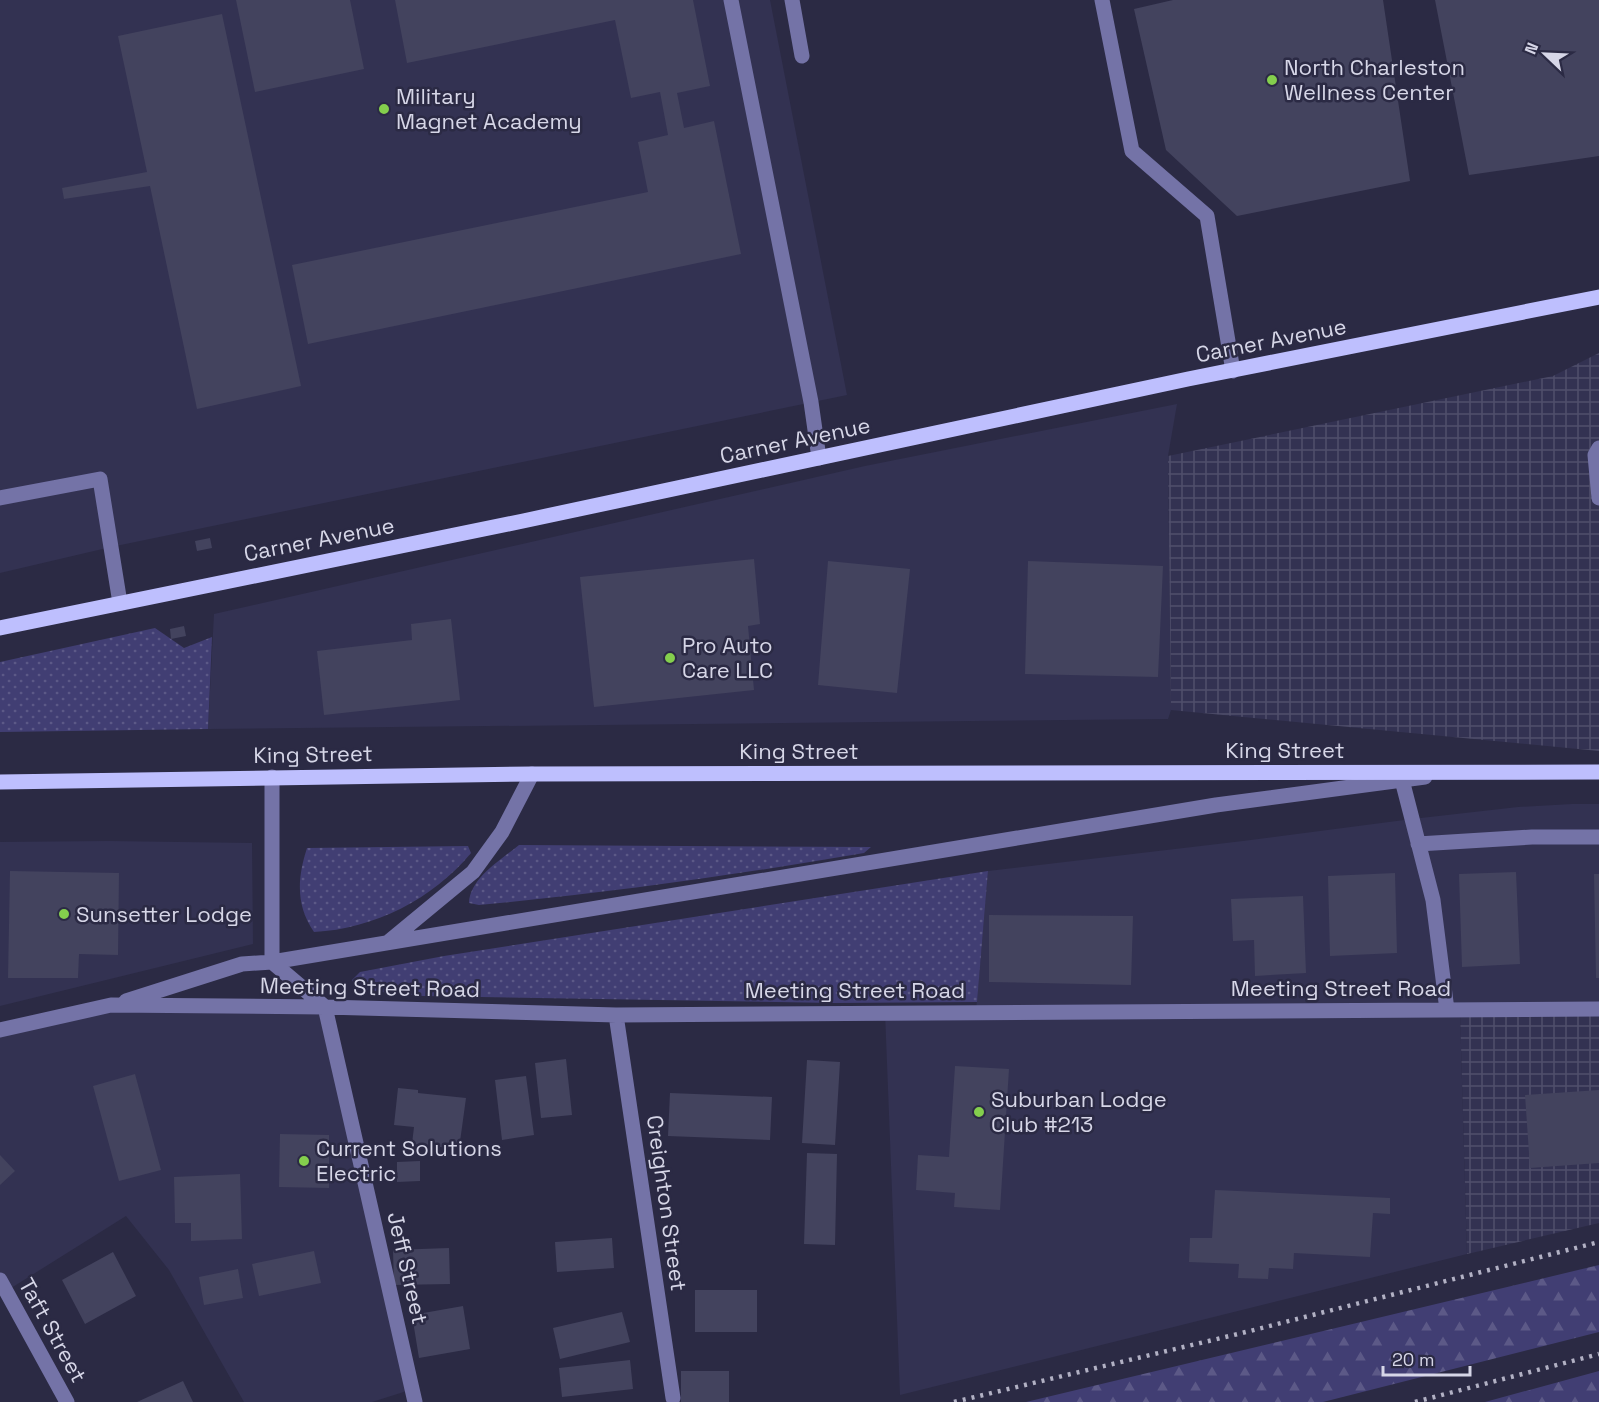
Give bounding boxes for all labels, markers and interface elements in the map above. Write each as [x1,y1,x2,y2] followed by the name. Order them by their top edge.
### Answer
[1515,24,1575,84] north arrow
[1520,39,1543,57] text: N
[1284,53,1465,106] place label: North Charleston Wellness Center
[1265,73,1279,87] marker: North Charleston Wellness Center
[396,82,582,135] place label: Military Magnet Academy
[377,102,391,116] marker: Military Magnet Academy
[1193,312,1349,368] street label: Carner Avenue
[717,410,873,470] street label: Carner Avenue
[241,511,397,567] street label: Carner Avenue
[682,631,773,684] place label: Pro Auto Care LLC
[663,651,677,665] marker: Pro Auto Care LLC
[1225,736,1345,764] street label: King Street
[739,737,859,765] street label: King Street
[253,739,373,769] street label: King Street
[76,900,252,928] place label: Sunsetter Lodge
[57,907,71,921] marker: Sunsetter Lodge
[260,971,480,1003] street label: Meeting Street Road
[1231,974,1451,1002] street label: Meeting Street Road
[745,976,965,1004] street label: Meeting Street Road
[991,1085,1167,1138] place label: Suburban Lodge Club #213
[972,1105,986,1119] marker: Suburban Lodge Club #213
[641,1113,693,1293] street label: Creighton Street
[316,1134,502,1187] place label: Current Solutions Electric
[297,1154,311,1168] marker: Current Solutions Electric
[381,1209,435,1327] street label: Jeff Street
[13,1273,93,1387] street label: Taft Street
[1383,1339,1470,1377] scale bar
[1392,1348,1435,1371] text: 20 m

